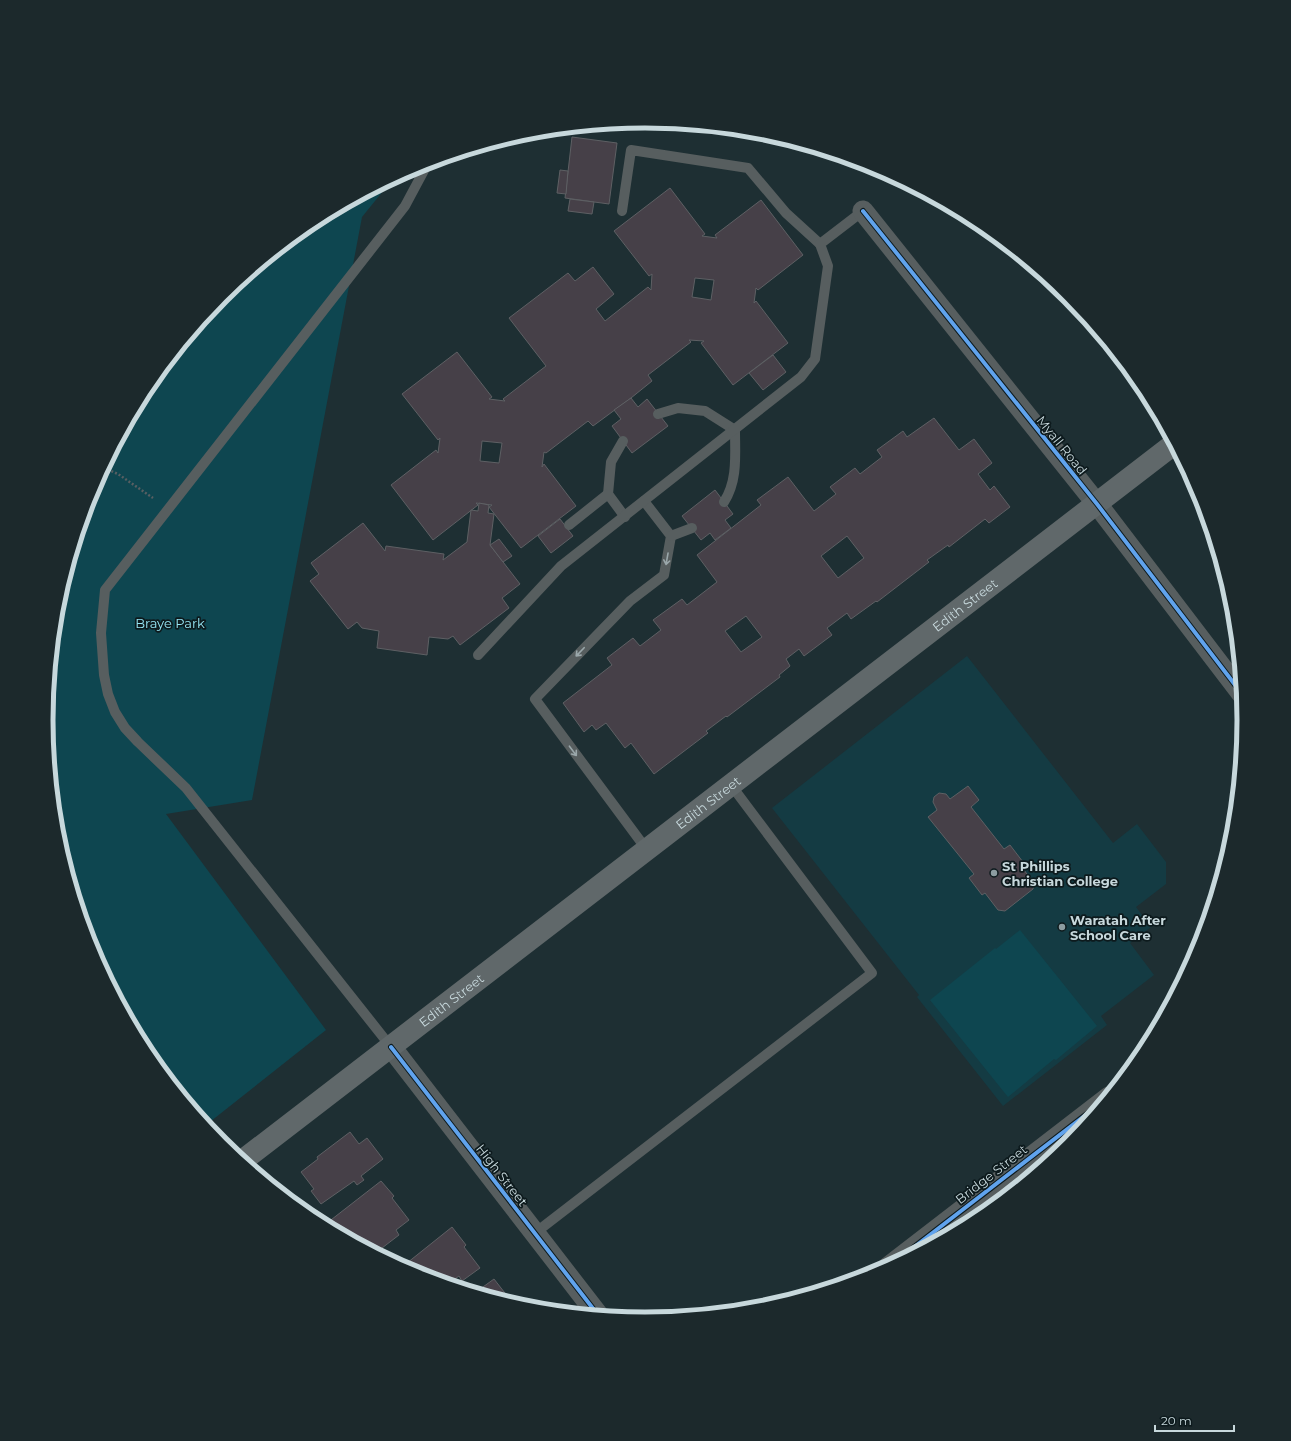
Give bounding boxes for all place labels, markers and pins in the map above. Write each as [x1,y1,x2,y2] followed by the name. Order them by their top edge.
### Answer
[1002,858,1118,889] place label: St Phillips Christian College
[989,868,999,878] marker: St Phillips Christian College
[1070,912,1166,943] place label: Waratah After School Care
[1057,922,1067,932] marker: Waratah After School Care

